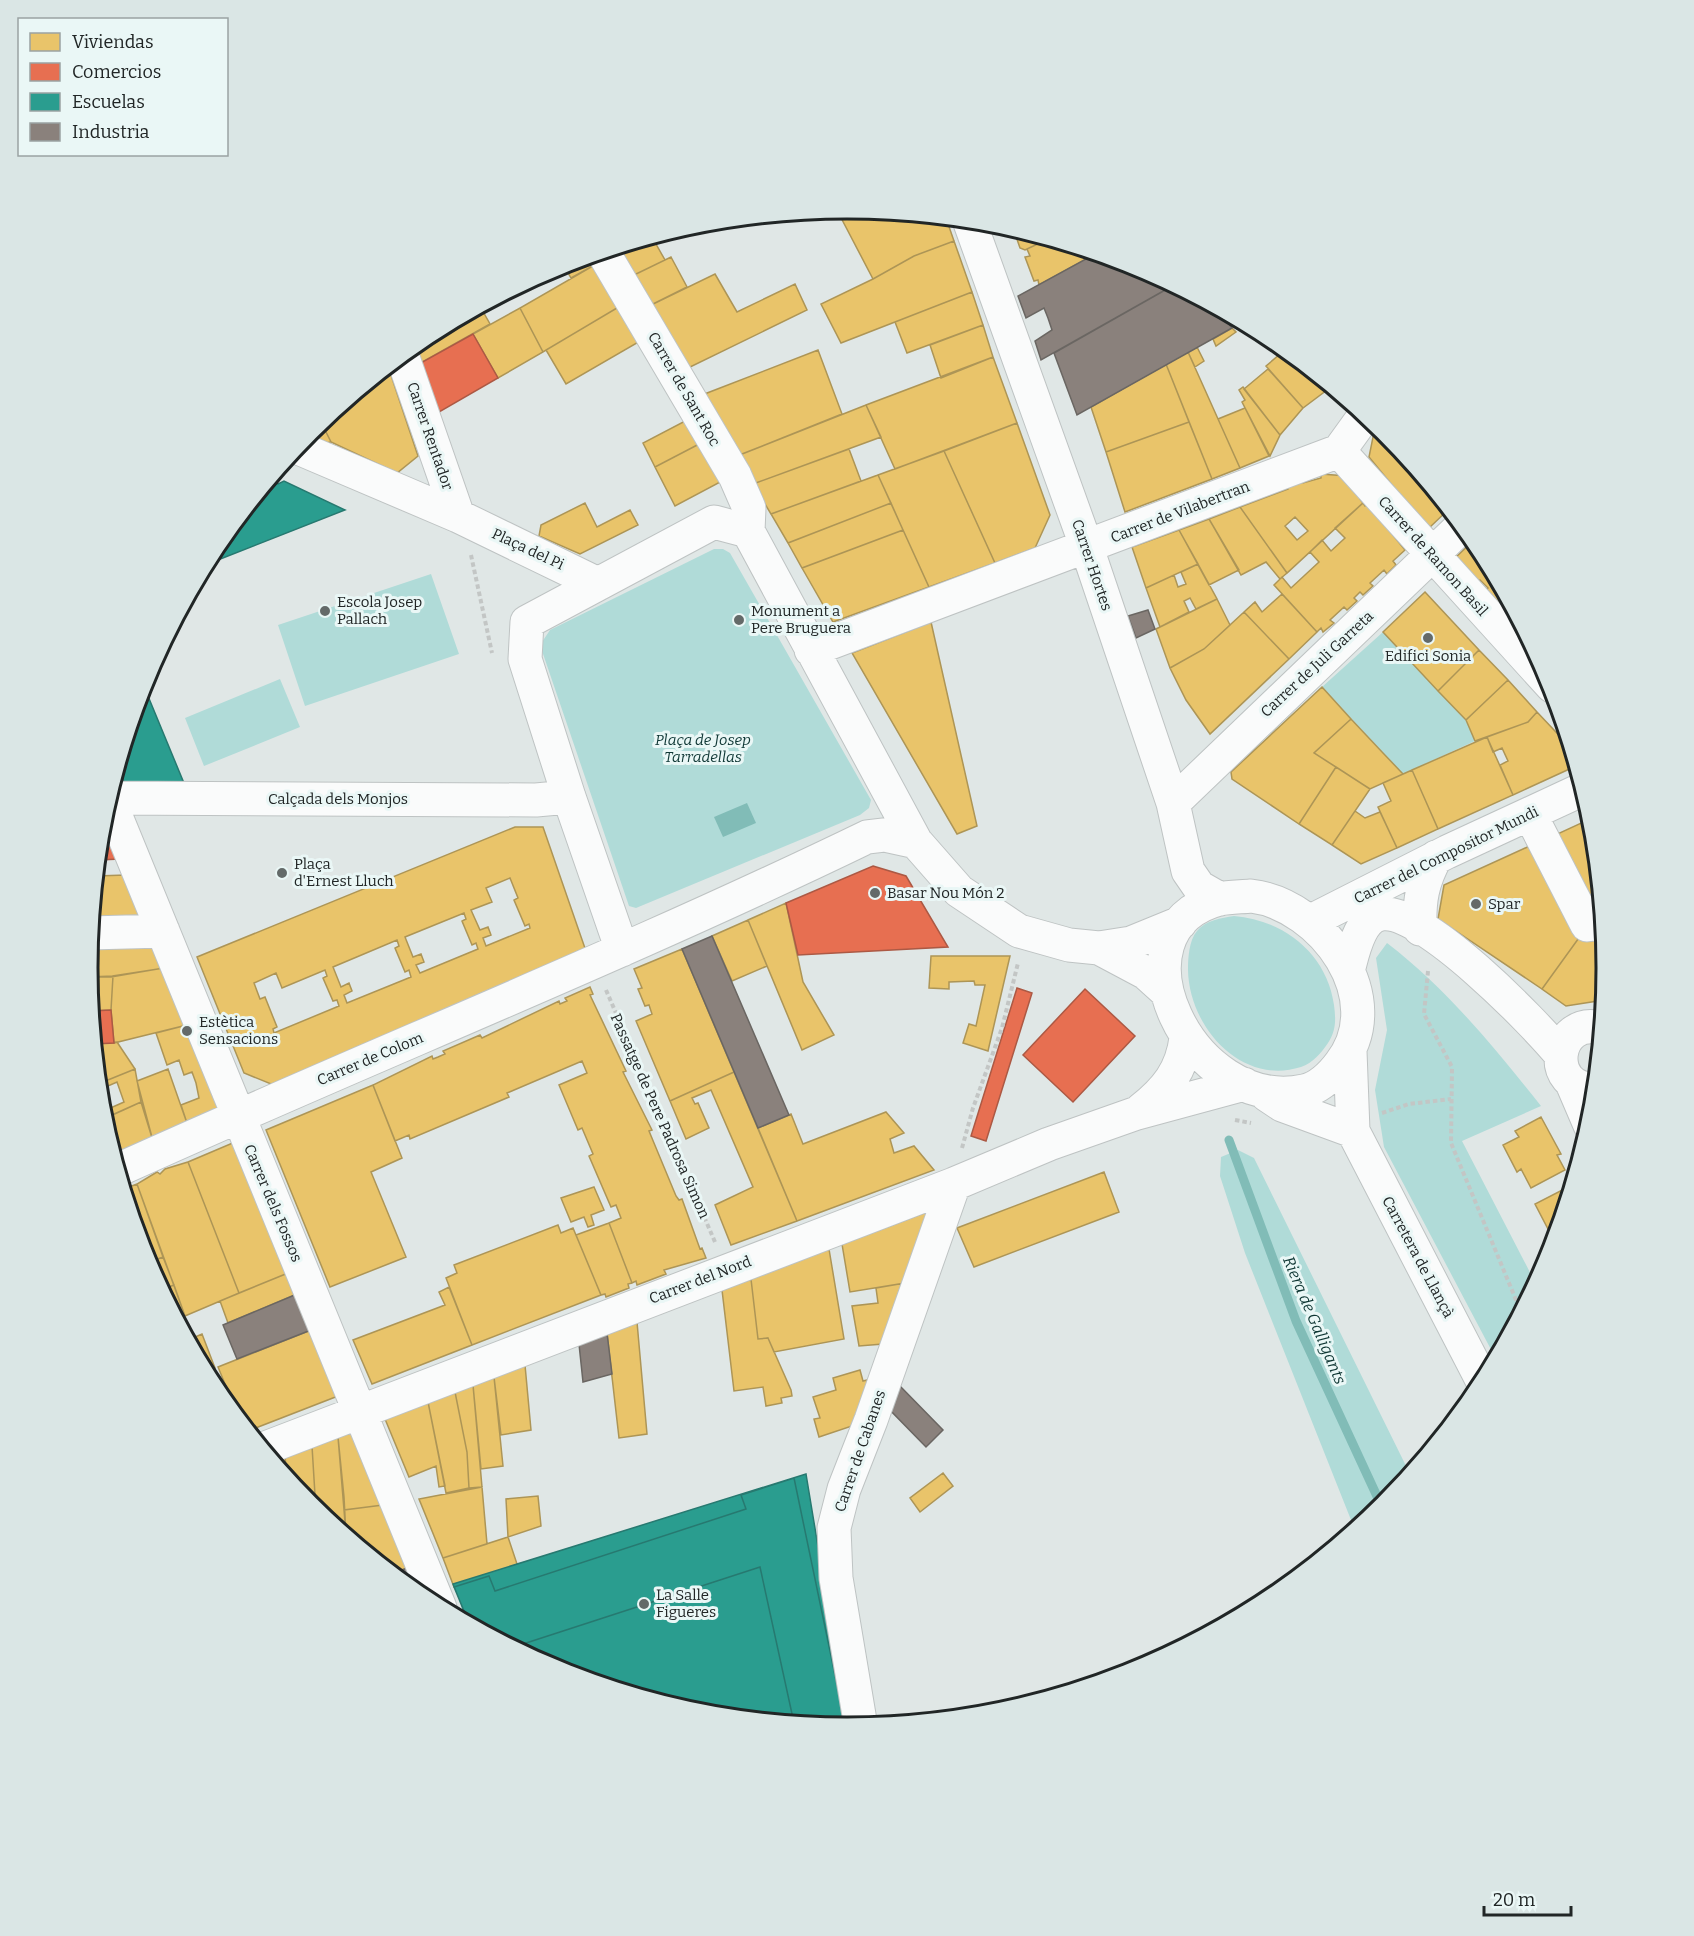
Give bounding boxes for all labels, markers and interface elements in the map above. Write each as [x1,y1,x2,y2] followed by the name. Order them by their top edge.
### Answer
[18,18,228,156] legend
[72,31,154,53] text: Viviendas
[72,61,161,83] text: Comercios
[72,91,145,113] text: Escuelas
[72,121,150,143] text: Industria
[644,329,724,450] street label: Carrer de Sant Roc
[403,380,457,493] street label: Carrer Rentador
[1108,477,1253,547] street label: Carrer de Vilabertran
[1374,492,1492,620] street label: Carrer de Ramon Basil
[1068,517,1116,613] street label: Carrer Hortes
[489,524,567,574] street label: Plaça del Pi
[337,593,422,628] place label: Escola Josep Pallach
[751,602,851,637] place label: Monument a Pere Bruguera
[318,604,332,618] marker: Escola Josep Pallach
[1257,607,1377,721] street label: Carrer de Juli Garreta
[732,613,746,627] marker: Monument a Pere Bruguera
[1421,631,1435,645] marker: Edifici Sonia
[1385,647,1471,665] place label: Edifici Sonia
[655,731,751,766] park label: Plaça de Josep Tarradellas
[268,790,408,808] street label: Calçada dels Monjos
[1351,802,1542,908] street label: Carrer del Compositor Mundi
[294,855,394,890] place label: Plaça d'Ernest Lluch
[275,866,289,880] marker: Plaça d'Ernest Lluch
[887,884,1005,902] place label: Basar Nou Món 2
[868,886,882,900] marker: Basar Nou Món 2
[1488,895,1521,913] place label: Spar
[1469,897,1483,911] marker: Spar
[606,1011,714,1222] street label: Passatge de Pere Padrosa Simon
[199,1013,278,1048] place label: Estètica Sensacions
[180,1024,194,1038] marker: Estètica Sensacions
[314,1028,426,1089] street label: Carrer de Colom
[240,1141,306,1265] street label: Carrer dels Fossos
[1378,1193,1458,1321] street label: Carretera de Llançà
[646,1252,754,1308] street label: Carrer del Nord
[1279,1253,1350,1387] water label: Riera de Galligants
[831,1388,889,1514] street label: Carrer de Cabanes
[656,1586,716,1621] place label: La Salle Figueres
[637,1597,651,1611] marker: La Salle Figueres
[1484,1879,1571,1917] scale bar
[1493,1889,1535,1911] text: 20 m

